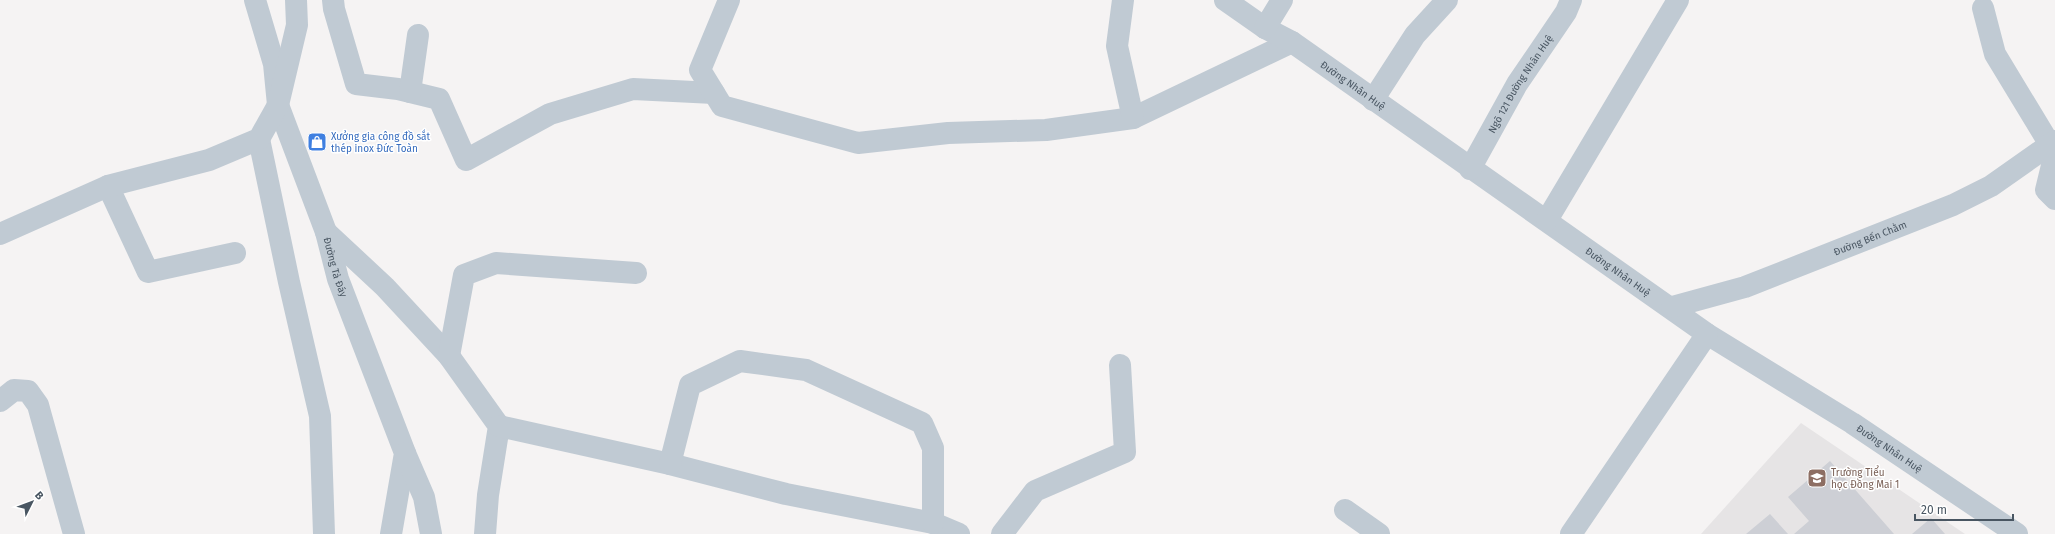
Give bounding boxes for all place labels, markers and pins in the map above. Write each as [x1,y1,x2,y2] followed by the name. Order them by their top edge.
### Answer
[331,129,431,155] place label: Xưởng gia công đồ sắt thép inox Đức Toàn
[306,131,328,153] shop icon: Xưởng gia công đồ sắt thép inox Đức Toàn
[1831,465,1899,491] place label: Trường Tiểu học Đồng Mai 1
[1806,467,1828,489] school or university icon: Trường Tiểu học Đồng Mai 1

